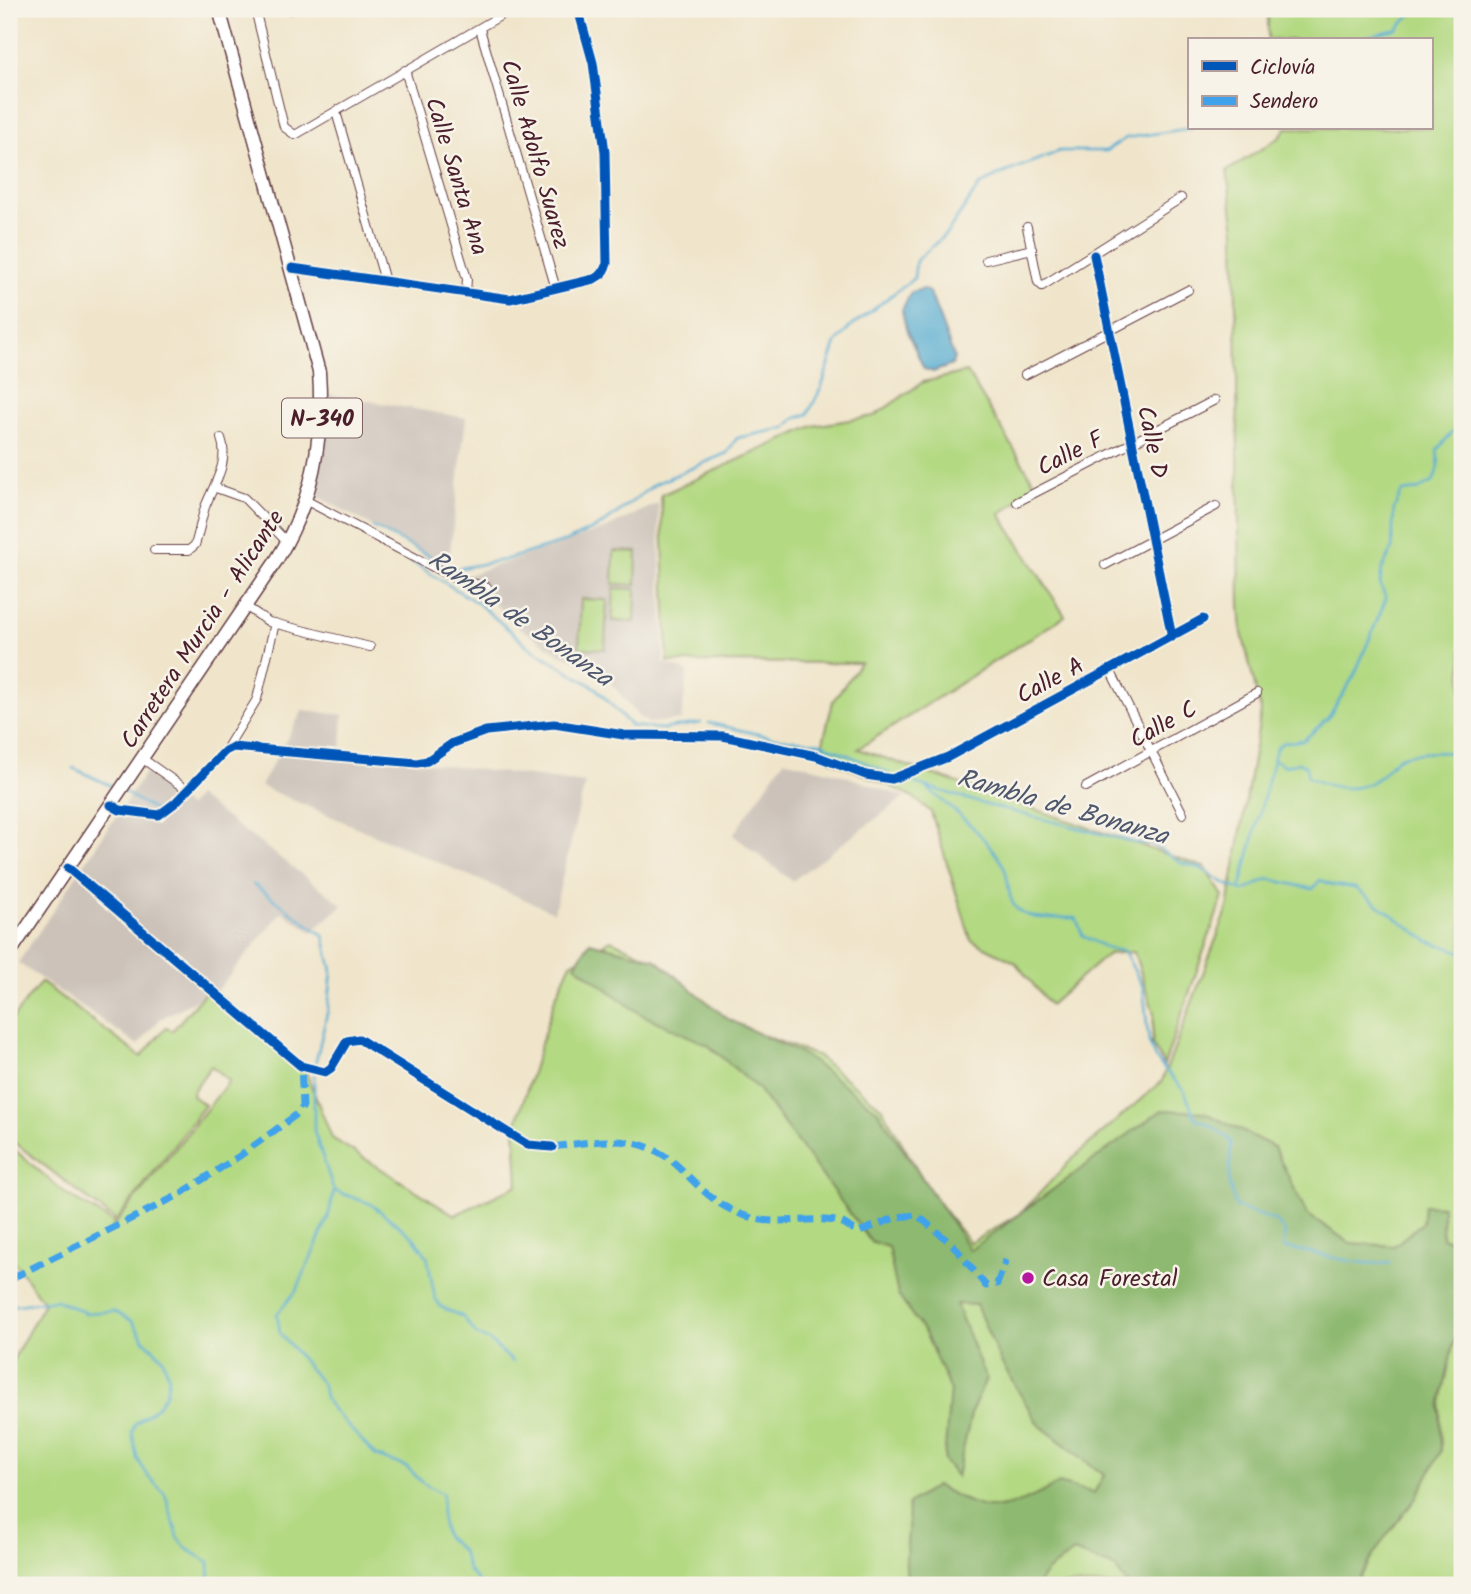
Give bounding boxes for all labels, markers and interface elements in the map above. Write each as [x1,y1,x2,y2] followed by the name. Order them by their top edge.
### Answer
[1188,38,1432,130] legend
[1250,52,1315,85] text: Ciclovía
[489,55,580,254] street label: Calle Adolfo Suarez
[1250,86,1318,119] text: Sendero
[413,93,498,260] street label: Calle Santa Ana
[282,398,362,438] road number: N-340
[1125,402,1178,482] street label: Calle D
[1030,420,1113,488] street label: Calle F
[111,502,296,757] street label: Carretera Murcia - Alicante
[419,540,623,700] water label: Rambla de Bonanza
[1010,647,1092,716] street label: Calle A
[1123,691,1205,760] street label: Calle C
[952,758,1175,859] water label: Rambla de Bonanza
[1042,1260,1178,1299] place label: Casa Forestal
[1020,1270,1036,1286] marker: Casa Forestal

